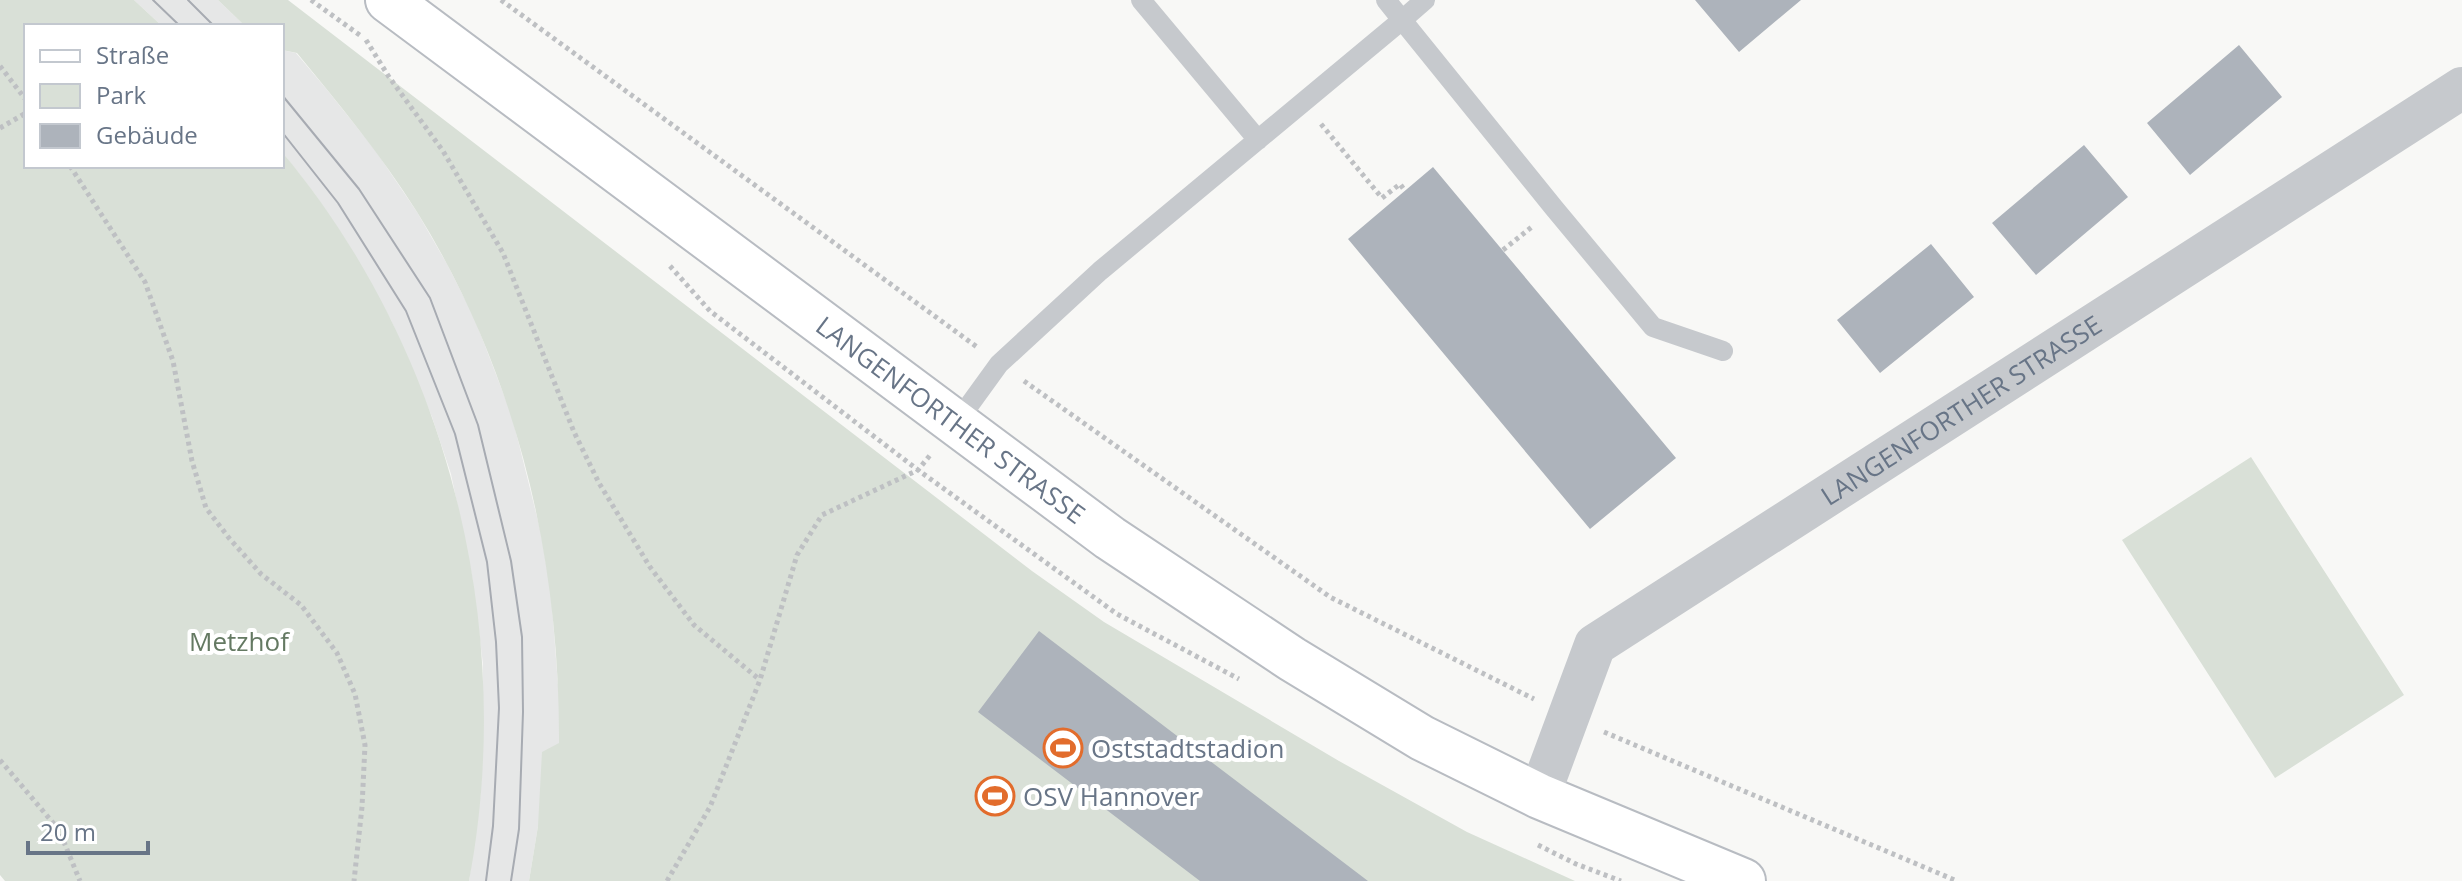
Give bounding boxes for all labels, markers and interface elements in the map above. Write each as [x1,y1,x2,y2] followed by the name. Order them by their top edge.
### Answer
[24,24,284,168] legend
[96,38,169,71] text: Straße
[96,78,147,111] text: Park
[96,118,198,151] text: Gebäude
[1814,306,2108,513] street label: LANGENFORTHER STRASSE
[809,307,1093,532] street label: LANGENFORTHER STRASSE
[189,623,290,659] park label: Metzhof
[1042,727,1084,769] sports icon: Oststadtstadion
[1091,730,1284,766] place label: Oststadtstadion
[974,775,1016,817] sports icon: OSV Hannover
[1023,778,1199,814] place label: OSV Hannover
[28,805,148,855] scale bar
[40,815,96,848] text: 20 m

